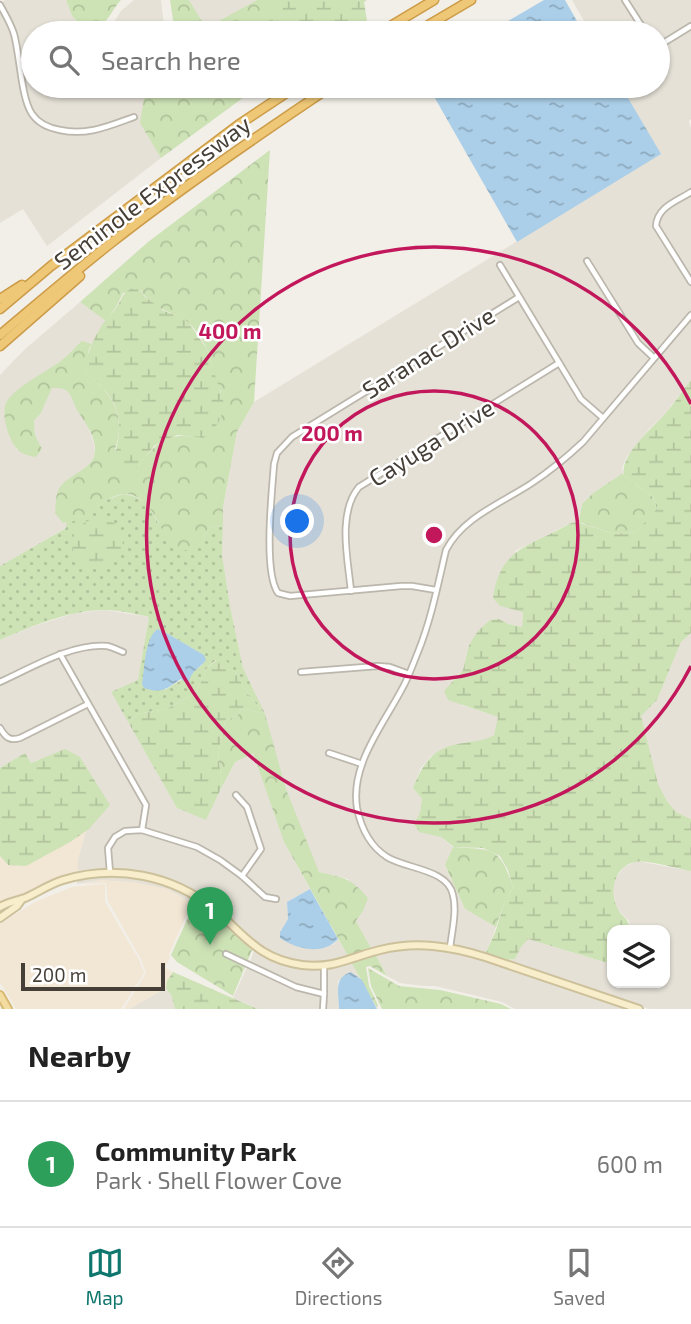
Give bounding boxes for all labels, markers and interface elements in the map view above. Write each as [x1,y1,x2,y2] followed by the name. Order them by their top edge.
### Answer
[21,21,670,98] search box
[45,41,83,79] icon: search
[101,44,241,75] text: Search here
[48,108,256,275] street label: Seminole Expressway
[356,300,500,404] street label: Saranac Drive
[199,318,261,343] text: 400 m
[363,392,499,492] street label: Cayuga Drive
[301,420,363,445] text: 200 m
[280,504,314,538] your location
[422,523,446,547] centre of rings
[187,887,233,945] pin: 1
[607,925,670,988] map controls
[607,925,670,988] button: layers
[21,960,164,992] scale bar
[32,963,86,986] text: 200 m
[28,1037,131,1073] text: Nearby
[95,1135,297,1166] text: Community Park
[46,1150,56,1178] text: 1
[597,1150,663,1178] text: 600 m
[95,1166,342,1194] text: Park · Shell Flower Cove
[86,1244,124,1309] tab: Map
[295,1244,382,1309] tab: Directions
[553,1244,605,1309] tab: Saved

